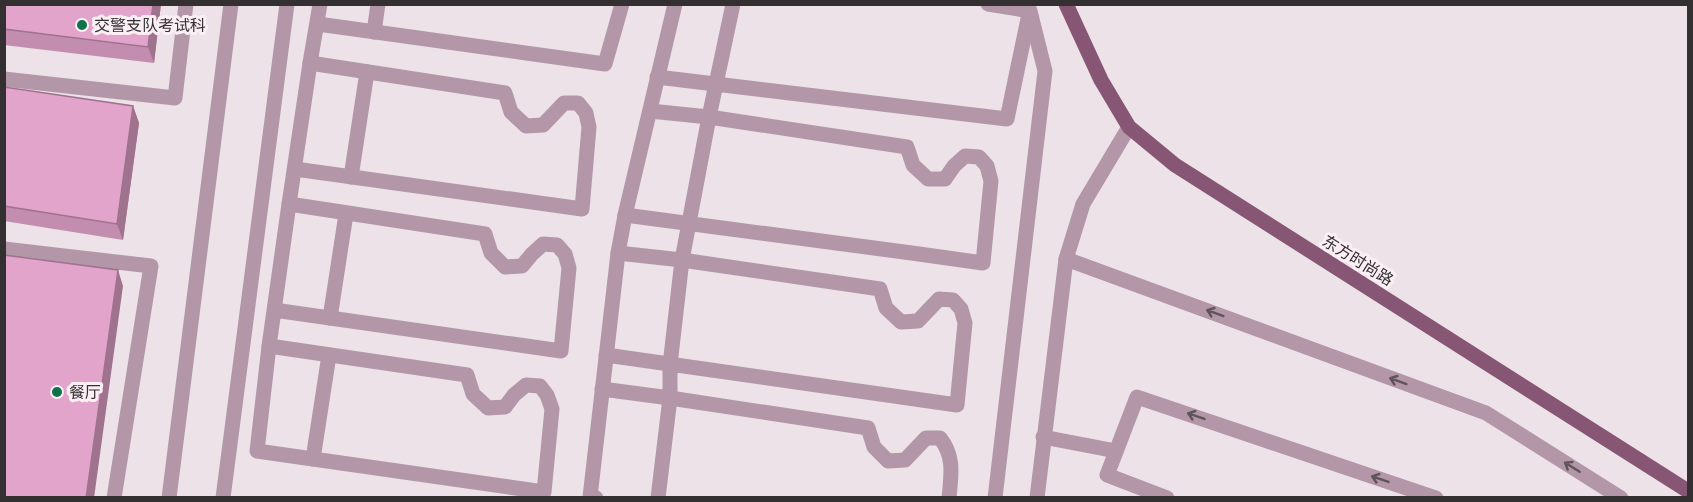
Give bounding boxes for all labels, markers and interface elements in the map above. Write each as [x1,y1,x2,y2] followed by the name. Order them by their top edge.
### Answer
[94,16,206,34] place label: 交警支队考试科
[75,18,89,32] marker: 交警支队考试科
[1319,231,1397,289] street label: 东方时尚路
[1206,307,1225,318] one-way arrow
[1389,374,1408,385] one-way arrow
[69,383,101,401] place label: 餐厅
[50,385,64,399] marker: 餐厅
[1187,410,1206,421] one-way arrow
[1564,460,1581,472] one-way arrow
[1371,472,1390,483] one-way arrow

